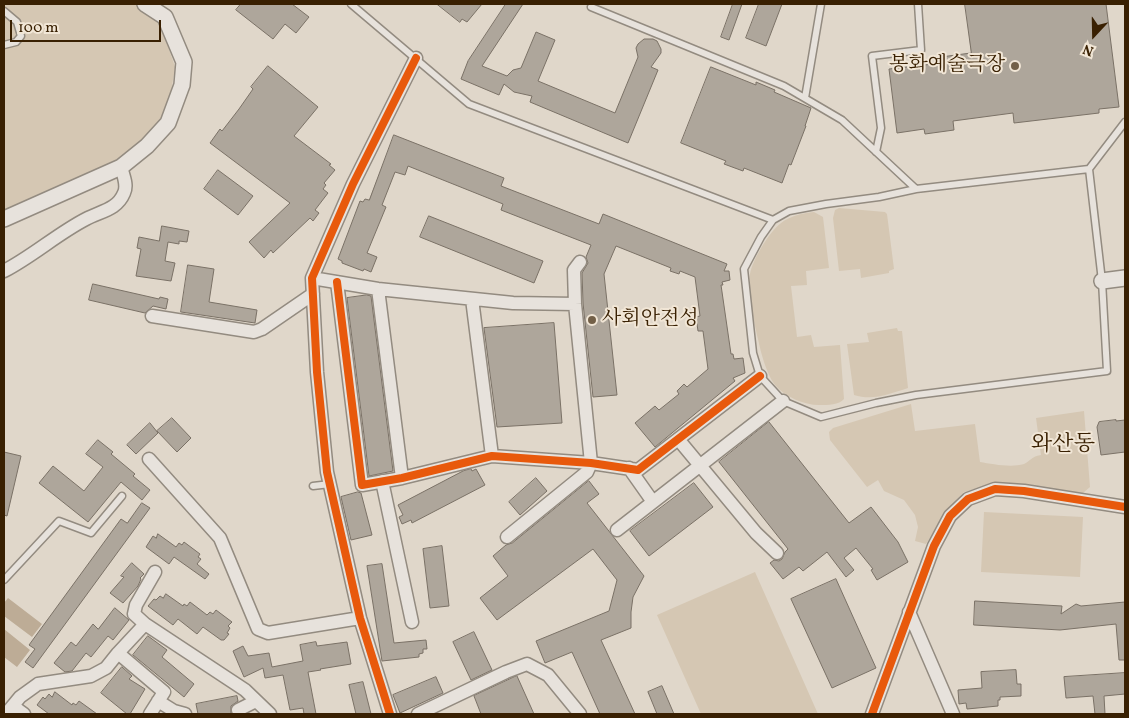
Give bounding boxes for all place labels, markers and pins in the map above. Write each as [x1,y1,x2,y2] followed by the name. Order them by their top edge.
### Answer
[889,54,1005,78] place label: 봉화예술극장
[1009,60,1021,72] marker: 봉화예술극장
[602,308,699,332] place label: 사회안전성
[586,314,598,326] marker: 사회안전성

